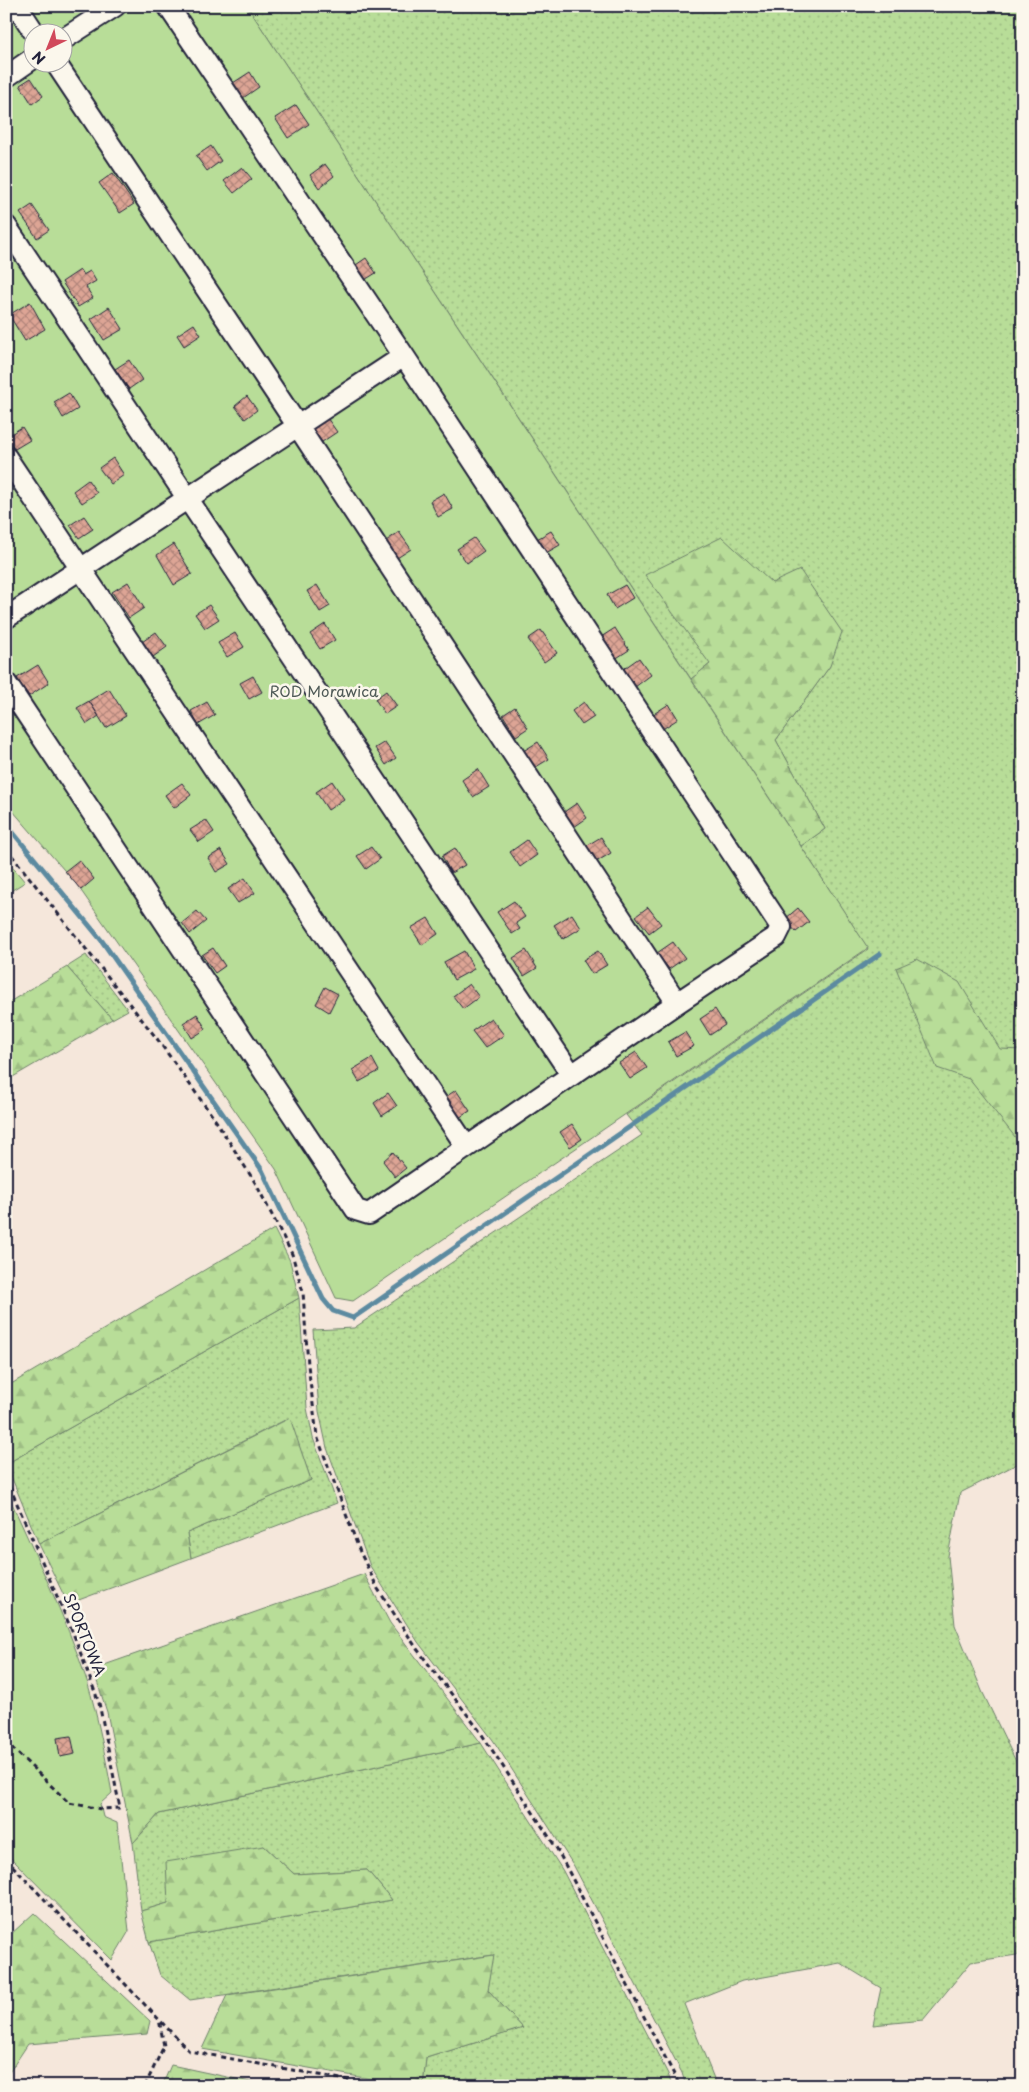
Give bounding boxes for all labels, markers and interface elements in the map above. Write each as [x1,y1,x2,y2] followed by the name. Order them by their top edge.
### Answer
[22,22,72,72] north arrow
[28,46,50,69] text: N
[270,679,379,702] park label: ROD Morawica
[58,1589,113,1680] street label: SPORTOWA

